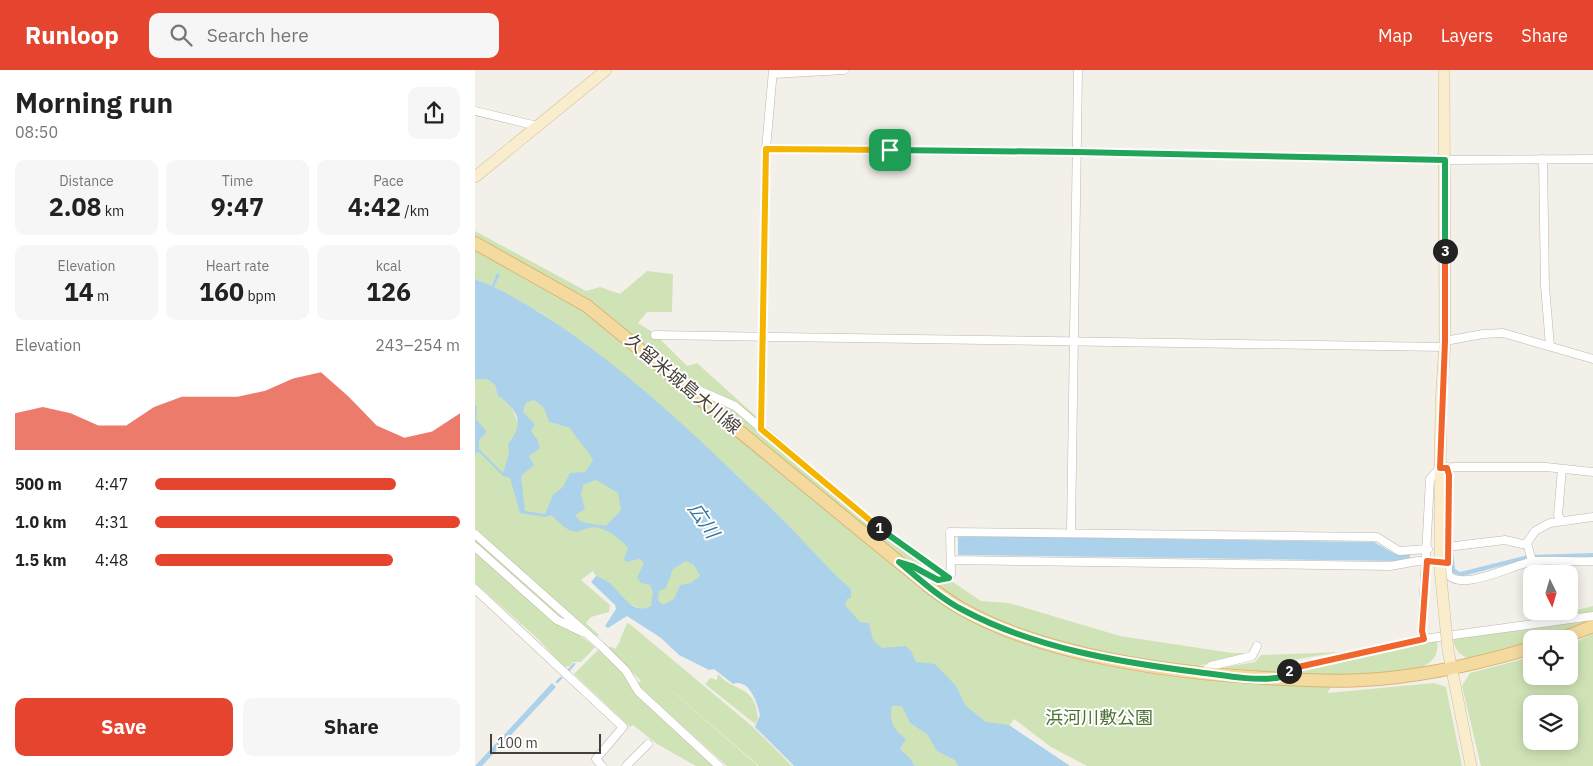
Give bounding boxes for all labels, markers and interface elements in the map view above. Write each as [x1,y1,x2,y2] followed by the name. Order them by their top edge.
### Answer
[149,13,499,58] search box
[25,19,119,51] text: Runloop
[167,21,195,49] icon: search
[207,23,309,47] text: Search here
[1378,24,1413,47] text: Map
[1441,24,1493,47] text: Layers
[1521,24,1568,47] text: Share
[15,84,173,121] text: Morning run
[408,87,460,139] button: share
[15,122,58,142] text: 08:50
[869,129,911,171] pin
[876,136,904,164] icon: arrive
[59,172,114,190] text: Distance
[222,172,253,190] text: Time
[373,172,404,190] text: Pace
[49,190,101,223] text: 2.08
[211,190,264,223] text: 9:47
[348,190,401,223] text: 4:42
[101,202,124,220] text: km
[401,202,429,220] text: /km
[1433,238,1457,264] pin: 3
[1441,242,1450,260] text: 3
[58,257,116,275] text: Elevation
[206,257,269,275] text: Heart rate
[376,257,401,275] text: kcal
[64,275,94,308] text: 14
[199,275,244,308] text: 160
[366,275,411,308] text: 126
[94,287,109,305] text: m
[244,287,276,305] text: bpm
[621,329,746,439] street label: 久留米城島大川線
[15,335,81,355] text: Elevation
[375,335,460,355] text: 243–254 m
[15,474,62,494] text: 500 m
[95,474,128,494] text: 4:47
[683,498,726,544] water label: 広川
[15,512,66,532] text: 1.0 km
[95,512,128,532] text: 4:31
[867,516,891,540] pin: 1
[875,519,884,537] text: 1
[15,550,66,570] text: 1.5 km
[95,550,128,570] text: 4:48
[1523,565,1577,620] north arrow
[1523,565,1578,750] map controls
[1523,630,1578,685] button: locate
[1277,658,1301,684] pin: 2
[1285,662,1294,680] text: 2
[1523,695,1578,750] button: layers
[15,698,233,756] button: Save
[243,698,460,756] button: Share
[1045,706,1153,729] park label: 浜河川敷公園
[490,731,601,754] scale bar
[497,734,538,752] text: 100 m

